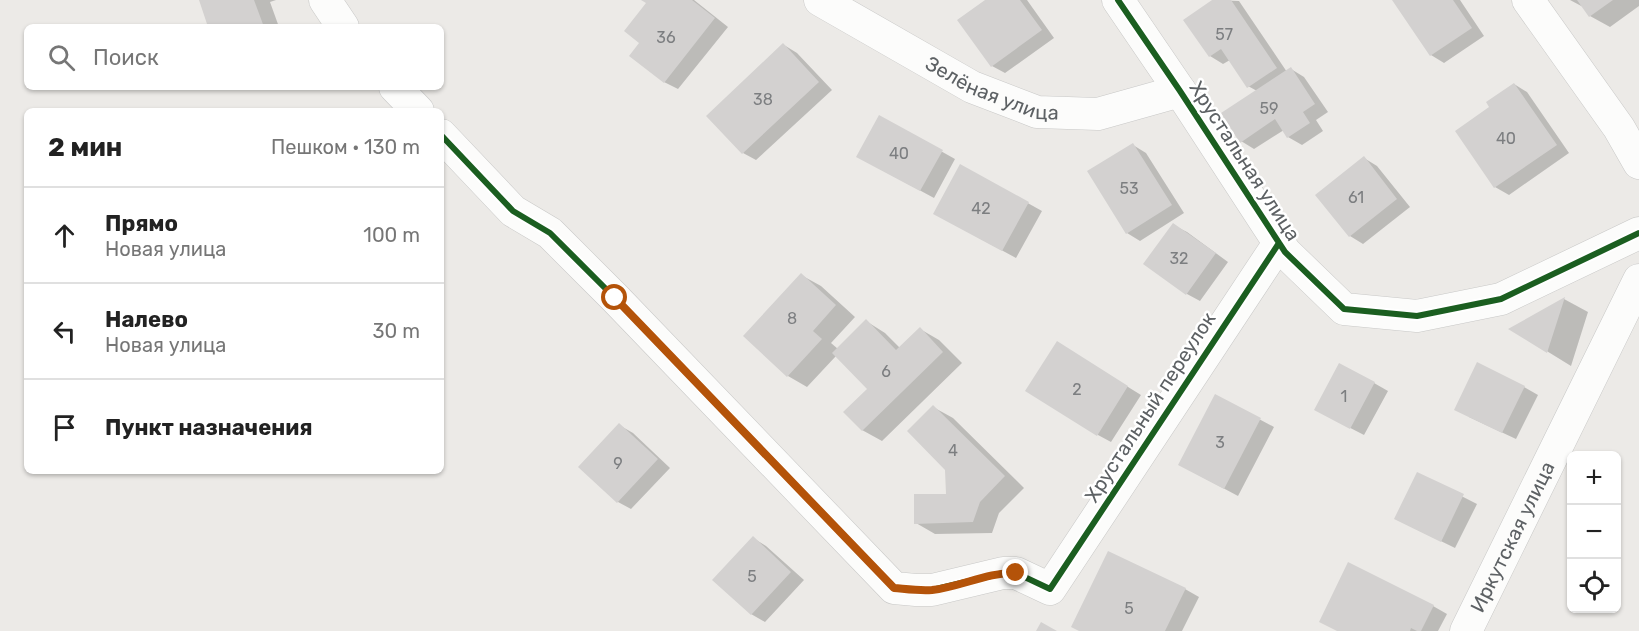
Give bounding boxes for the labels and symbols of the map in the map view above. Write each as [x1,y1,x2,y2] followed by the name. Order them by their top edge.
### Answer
[1215,25,1233,44] house number: 57
[656,28,676,47] house number: 36
[921,51,1059,125] street label: Зелёная улица
[1184,77,1306,245] street label: Хрустальная улица
[753,90,773,109] house number: 38
[1260,99,1279,118] house number: 59
[1496,129,1516,148] house number: 40
[889,144,909,163] house number: 40
[1119,179,1139,198] house number: 53
[1348,188,1364,207] house number: 61
[971,199,991,218] house number: 42
[1169,249,1189,268] house number: 32
[601,284,627,310] route start
[1079,307,1221,507] street label: Хрустальный переулок
[787,309,797,328] house number: 8
[881,362,891,381] house number: 6
[1072,380,1082,399] house number: 2
[1341,387,1347,406] house number: 1
[1215,433,1225,452] house number: 3
[948,441,958,460] house number: 4
[613,454,623,473] house number: 9
[1465,458,1560,616] street label: Иркутская улица
[1002,559,1028,585] route end
[747,567,757,586] house number: 5
[1124,599,1134,618] house number: 5

